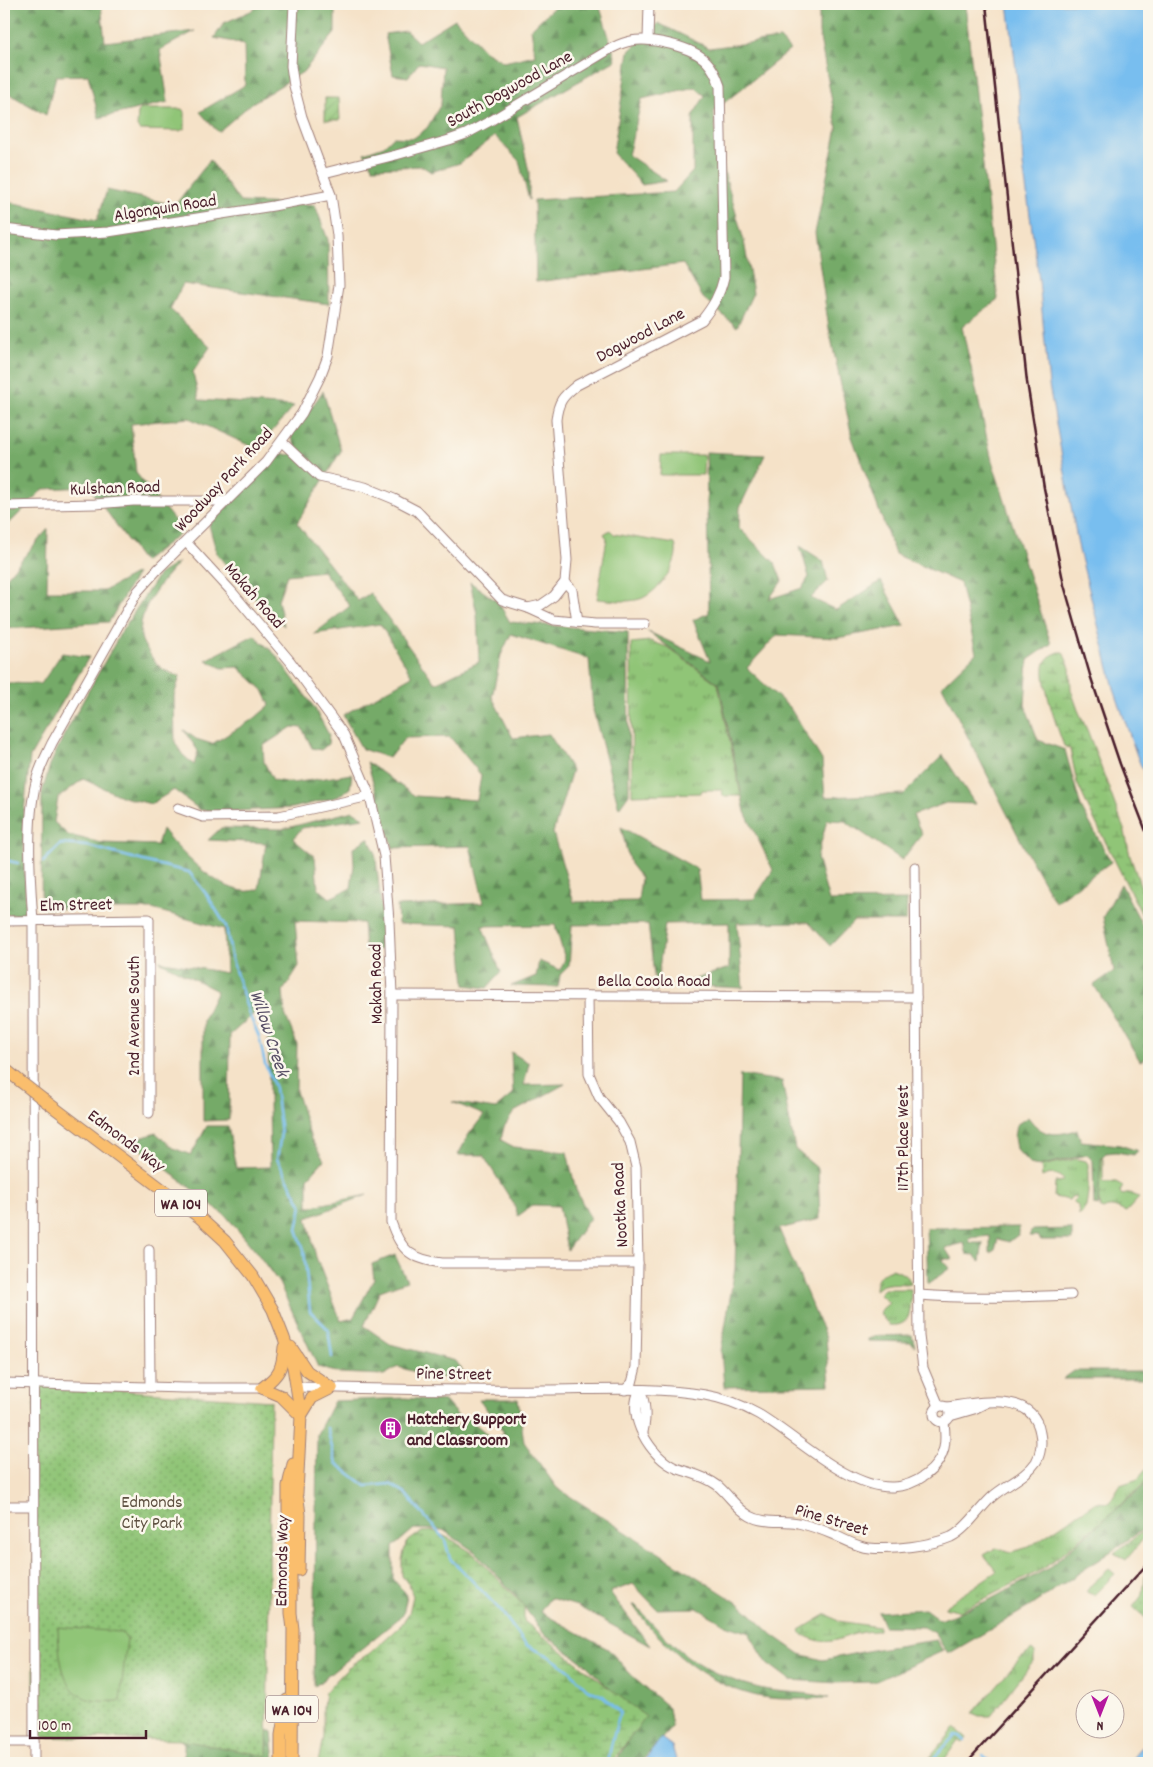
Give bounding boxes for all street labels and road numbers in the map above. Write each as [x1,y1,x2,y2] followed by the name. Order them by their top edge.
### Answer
[443,45,578,135] street label: South Dogwood Lane
[112,189,218,230] street label: Algonquin Road
[592,302,690,370] street label: Dogwood Lane
[170,423,280,538] street label: Woodway Park Road
[69,475,161,504] street label: Kulshan Road
[217,558,289,635] street label: Makah Road
[39,893,113,920] street label: Elm Street
[364,943,391,1025] street label: Makah Road
[123,956,148,1076] street label: 2nd Avenue South
[597,970,711,995] street label: Bella Coola Road
[892,1084,917,1191] street label: 117th Place West
[81,1104,170,1180] street label: Edmonds Way
[607,1162,636,1248] street label: Nootka Road
[155,1190,207,1216] road number: WA 104
[416,1362,492,1389] street label: Pine Street
[791,1498,871,1544] street label: Pine Street
[270,1514,297,1607] street label: Edmonds Way
[266,1696,318,1722] road number: WA 104

